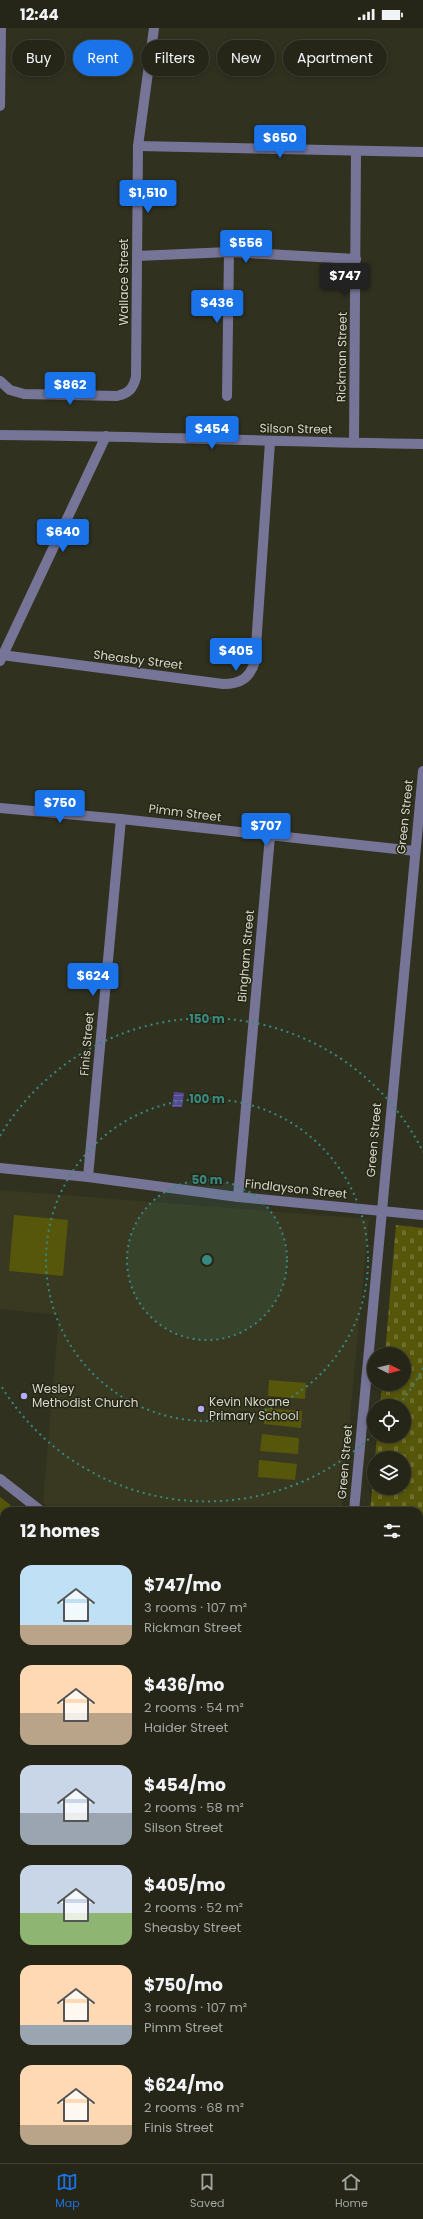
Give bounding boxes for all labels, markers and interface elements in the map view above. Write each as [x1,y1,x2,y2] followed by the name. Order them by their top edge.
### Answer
[20,4,59,25] text: 12:44
[12,40,65,76] chip: Buy
[73,40,133,76] chip: Rent
[141,40,209,76] chip: Filters
[217,40,275,76] chip: New
[283,40,387,76] chip: Apartment
[256,125,304,159] pin: $650
[263,128,297,147] text: $650
[115,180,181,214] pin: $1,510
[129,183,168,202] text: $1,510
[222,230,270,264] pin: $556
[229,233,263,252] text: $556
[115,239,132,325] street label: Wallace Street
[321,263,369,297] pin: $747
[329,266,361,285] text: $747
[193,290,241,324] pin: $436
[200,293,234,312] text: $436
[332,312,351,402] street label: Rickman Street
[46,372,94,406] pin: $862
[54,375,86,394] text: $862
[188,416,236,450] pin: $454
[195,419,229,438] text: $454
[259,419,333,438] street label: Silson Street
[39,519,87,553] pin: $640
[46,522,80,541] text: $640
[212,638,260,672] pin: $405
[219,641,253,660] text: $405
[92,646,184,673] street label: Sheasby Street
[392,779,417,855] street label: Green Street
[36,790,84,824] pin: $750
[44,793,76,812] text: $750
[148,800,222,825] street label: Pimm Street
[242,813,290,847] pin: $707
[251,816,281,835] text: $707
[233,909,258,1003] street label: Bingham Street
[69,963,117,997] pin: $624
[76,966,110,985] text: $624
[189,1010,225,1027] text: 150 m
[75,1011,98,1077] street label: Finis Street
[189,1090,225,1107] text: 100 m
[362,1102,385,1178] street label: Green Street
[192,1171,223,1188] text: 50 m
[244,1175,348,1202] street label: Findlayson Street
[200,1253,214,1267] centre of rings
[367,1347,411,1391] north arrow
[367,1347,411,1495] map controls
[32,1380,138,1411] place label: Wesley Methodist Church
[19,1391,29,1401] marker: Wesley Methodist Church
[209,1393,299,1424] place label: Kevin Nkoane Primary School
[367,1399,411,1443] button: locate
[196,1404,206,1414] marker: Kevin Nkoane Primary School
[333,1424,356,1500] street label: Green Street
[367,1451,411,1495] button: layers
[20,1519,100,1543] text: 12 homes
[381,1520,403,1542] icon: filters
[144,1573,221,1597] text: $747/mo
[52,1581,100,1629] icon: home
[144,1598,247,1617] text: 3 rooms · 107 m²
[144,1618,242,1637] text: Rickman Street
[144,1673,224,1697] text: $436/mo
[52,1681,100,1729] icon: home
[144,1698,244,1717] text: 2 rooms · 54 m²
[144,1718,228,1737] text: Haider Street
[144,1773,226,1797] text: $454/mo
[52,1781,100,1829] icon: home
[144,1798,244,1817] text: 2 rooms · 58 m²
[144,1818,223,1837] text: Silson Street
[144,1873,225,1897] text: $405/mo
[52,1881,100,1929] icon: home
[144,1898,243,1917] text: 2 rooms · 52 m²
[144,1918,241,1937] text: Sheasby Street
[144,1973,223,1997] text: $750/mo
[52,1981,100,2029] icon: home
[144,1998,247,2017] text: 3 rooms · 107 m²
[144,2018,223,2037] text: Pimm Street
[144,2073,224,2097] text: $624/mo
[52,2081,100,2129] icon: home
[144,2098,244,2117] text: 2 rooms · 68 m²
[144,2118,214,2137] text: Finis Street
[55,2171,80,2212] tab: Map
[190,2171,224,2212] tab: Saved
[335,2171,368,2212] tab: Home

